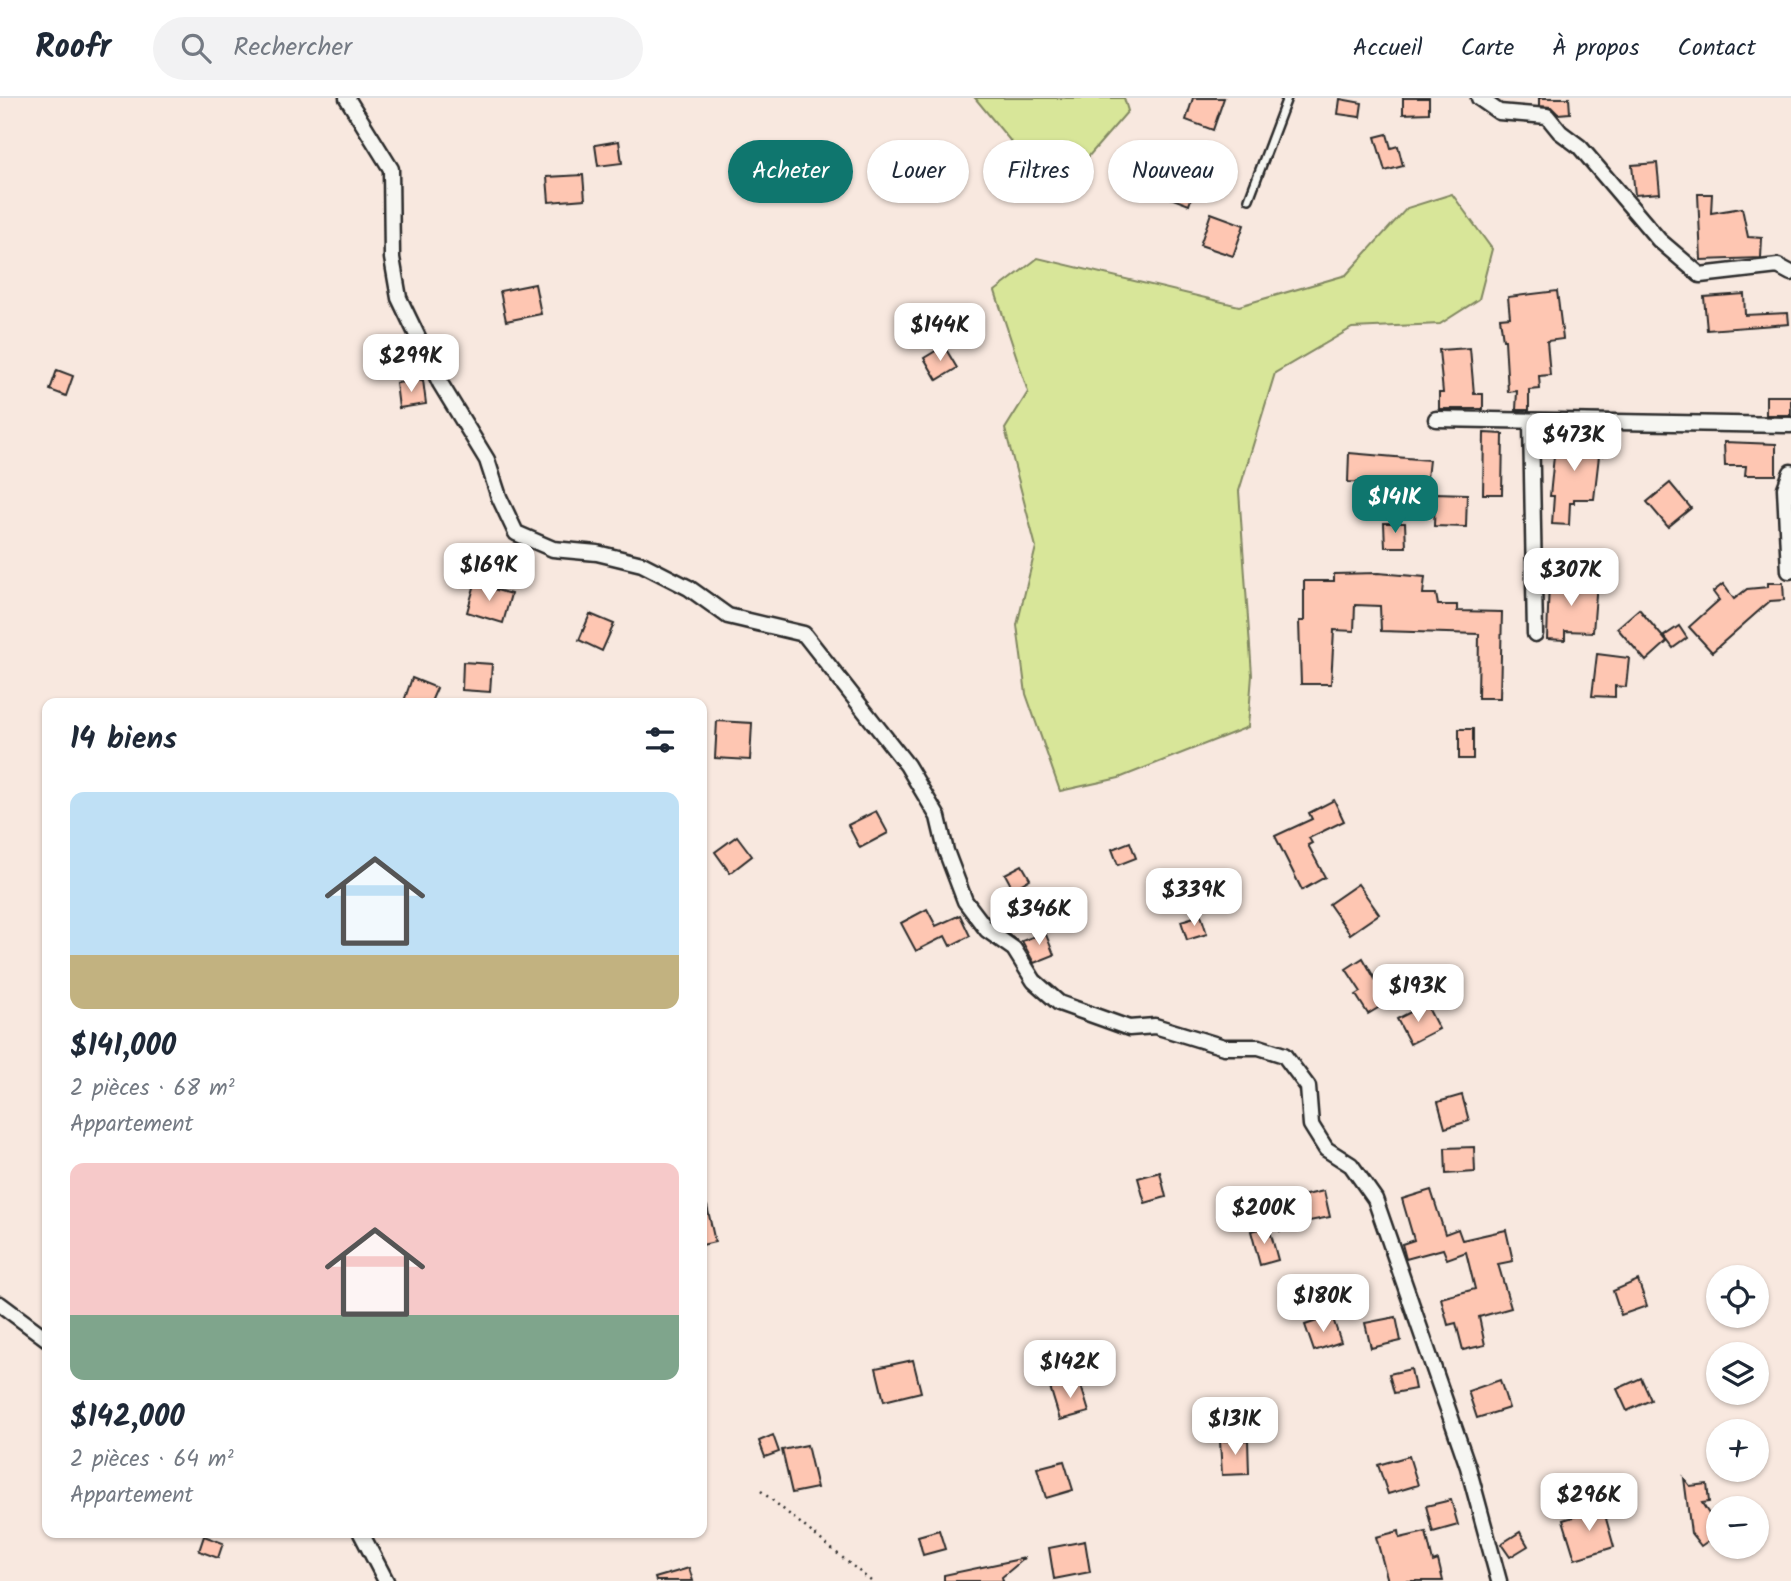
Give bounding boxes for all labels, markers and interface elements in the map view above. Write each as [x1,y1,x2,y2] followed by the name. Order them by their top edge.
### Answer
[153,17,643,80] search box
[35,22,111,75] text: Roofr
[233,27,352,69] text: Rechercher
[177,29,215,67] icon: search
[1353,29,1423,68] text: Accueil
[1461,29,1514,68] text: Carte
[1552,29,1639,68] text: À propos
[1677,29,1756,68] text: Contact
[728,140,853,203] chip: Acheter
[867,140,969,203] chip: Louer
[983,140,1094,203] chip: Filtres
[1108,140,1238,203] chip: Nouveau
[891,303,989,363] pin: $144K
[910,308,970,344] text: $144K
[362,334,460,394] pin: $299K
[379,339,443,375] text: $299K
[1525,414,1623,473] pin: $473K
[1542,418,1606,454] text: $473K
[1346,476,1444,535] pin: $141K
[1368,480,1422,516] text: $141K
[440,544,538,603] pin: $169K
[460,548,518,584] text: $169K
[1522,548,1620,608] pin: $307K
[1540,553,1602,589] text: $307K
[70,716,177,764] text: 14 biens
[641,721,679,759] icon: filters
[312,838,438,964] icon: home
[1145,868,1243,928] pin: $339K
[1162,873,1226,909] text: $339K
[990,888,1088,947] pin: $346K
[1006,892,1072,928] text: $346K
[1369,964,1467,1024] pin: $193K
[1389,969,1447,1005] text: $193K
[70,1023,176,1071] text: $141,000
[70,1071,235,1107] text: 2 pièces · 68 m²
[70,1107,193,1143] text: Appartement
[1215,1186,1313,1246] pin: $200K
[1232,1191,1296,1227] text: $200K
[312,1209,438,1335] icon: home
[1706,1265,1769,1559] map controls
[1706,1265,1769,1328] button: locate
[1274,1274,1372,1334] pin: $180K
[1293,1279,1353,1315] text: $180K
[1021,1340,1119,1400] pin: $142K
[1706,1342,1769,1405] button: layers
[1040,1345,1100,1381] text: $142K
[70,1394,185,1442] text: $142,000
[1186,1398,1284,1457] pin: $131K
[1208,1402,1262,1438] text: $131K
[1706,1419,1769,1482] button: +
[70,1442,233,1478] text: 2 pièces · 64 m²
[1540,1474,1638,1533] pin: $296K
[70,1478,193,1514] text: Appartement
[1557,1478,1621,1514] text: $296K
[1706,1496,1769,1559] button: −

